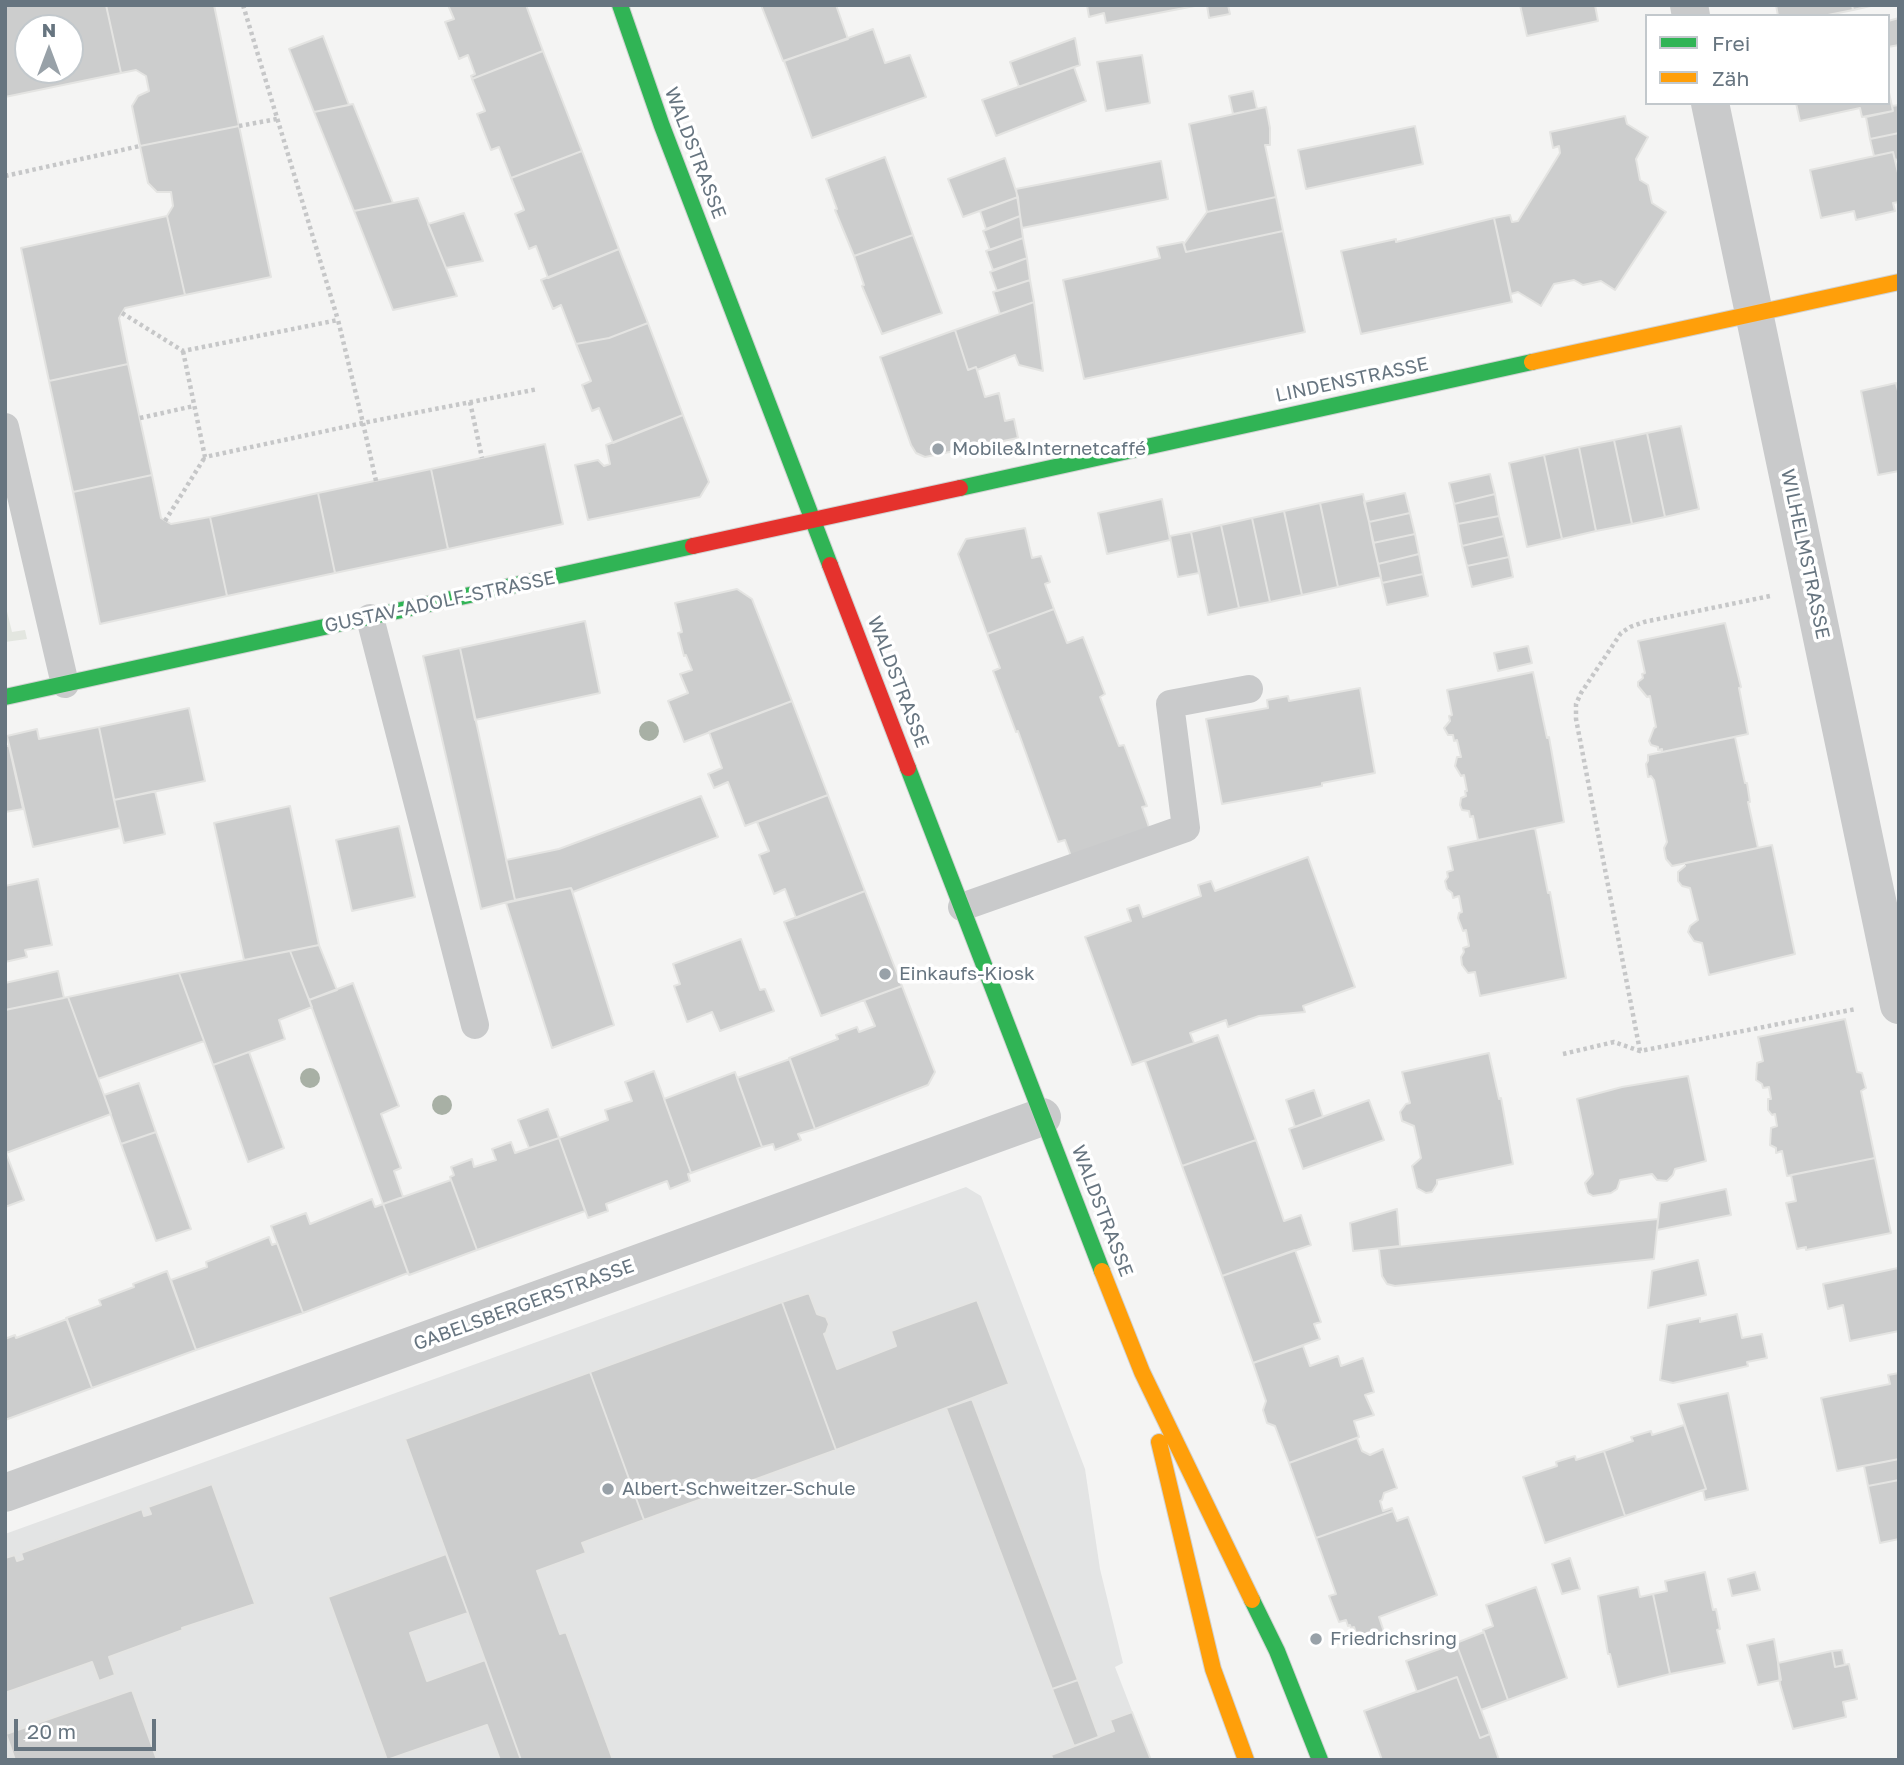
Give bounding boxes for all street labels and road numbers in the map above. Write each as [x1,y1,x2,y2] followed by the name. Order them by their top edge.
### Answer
[659,84,731,222] street label: WALDSTRASSE
[1273,353,1431,407] street label: LINDENSTRASSE
[1776,467,1834,641] street label: WILHELMSTRASSE
[323,566,557,638] street label: GUSTAV-ADOLF-STRASSE
[862,613,934,751] street label: WALDSTRASSE
[1066,1142,1138,1280] street label: WALDSTRASSE
[411,1254,637,1356] street label: GABELSBERGERSTRASSE

